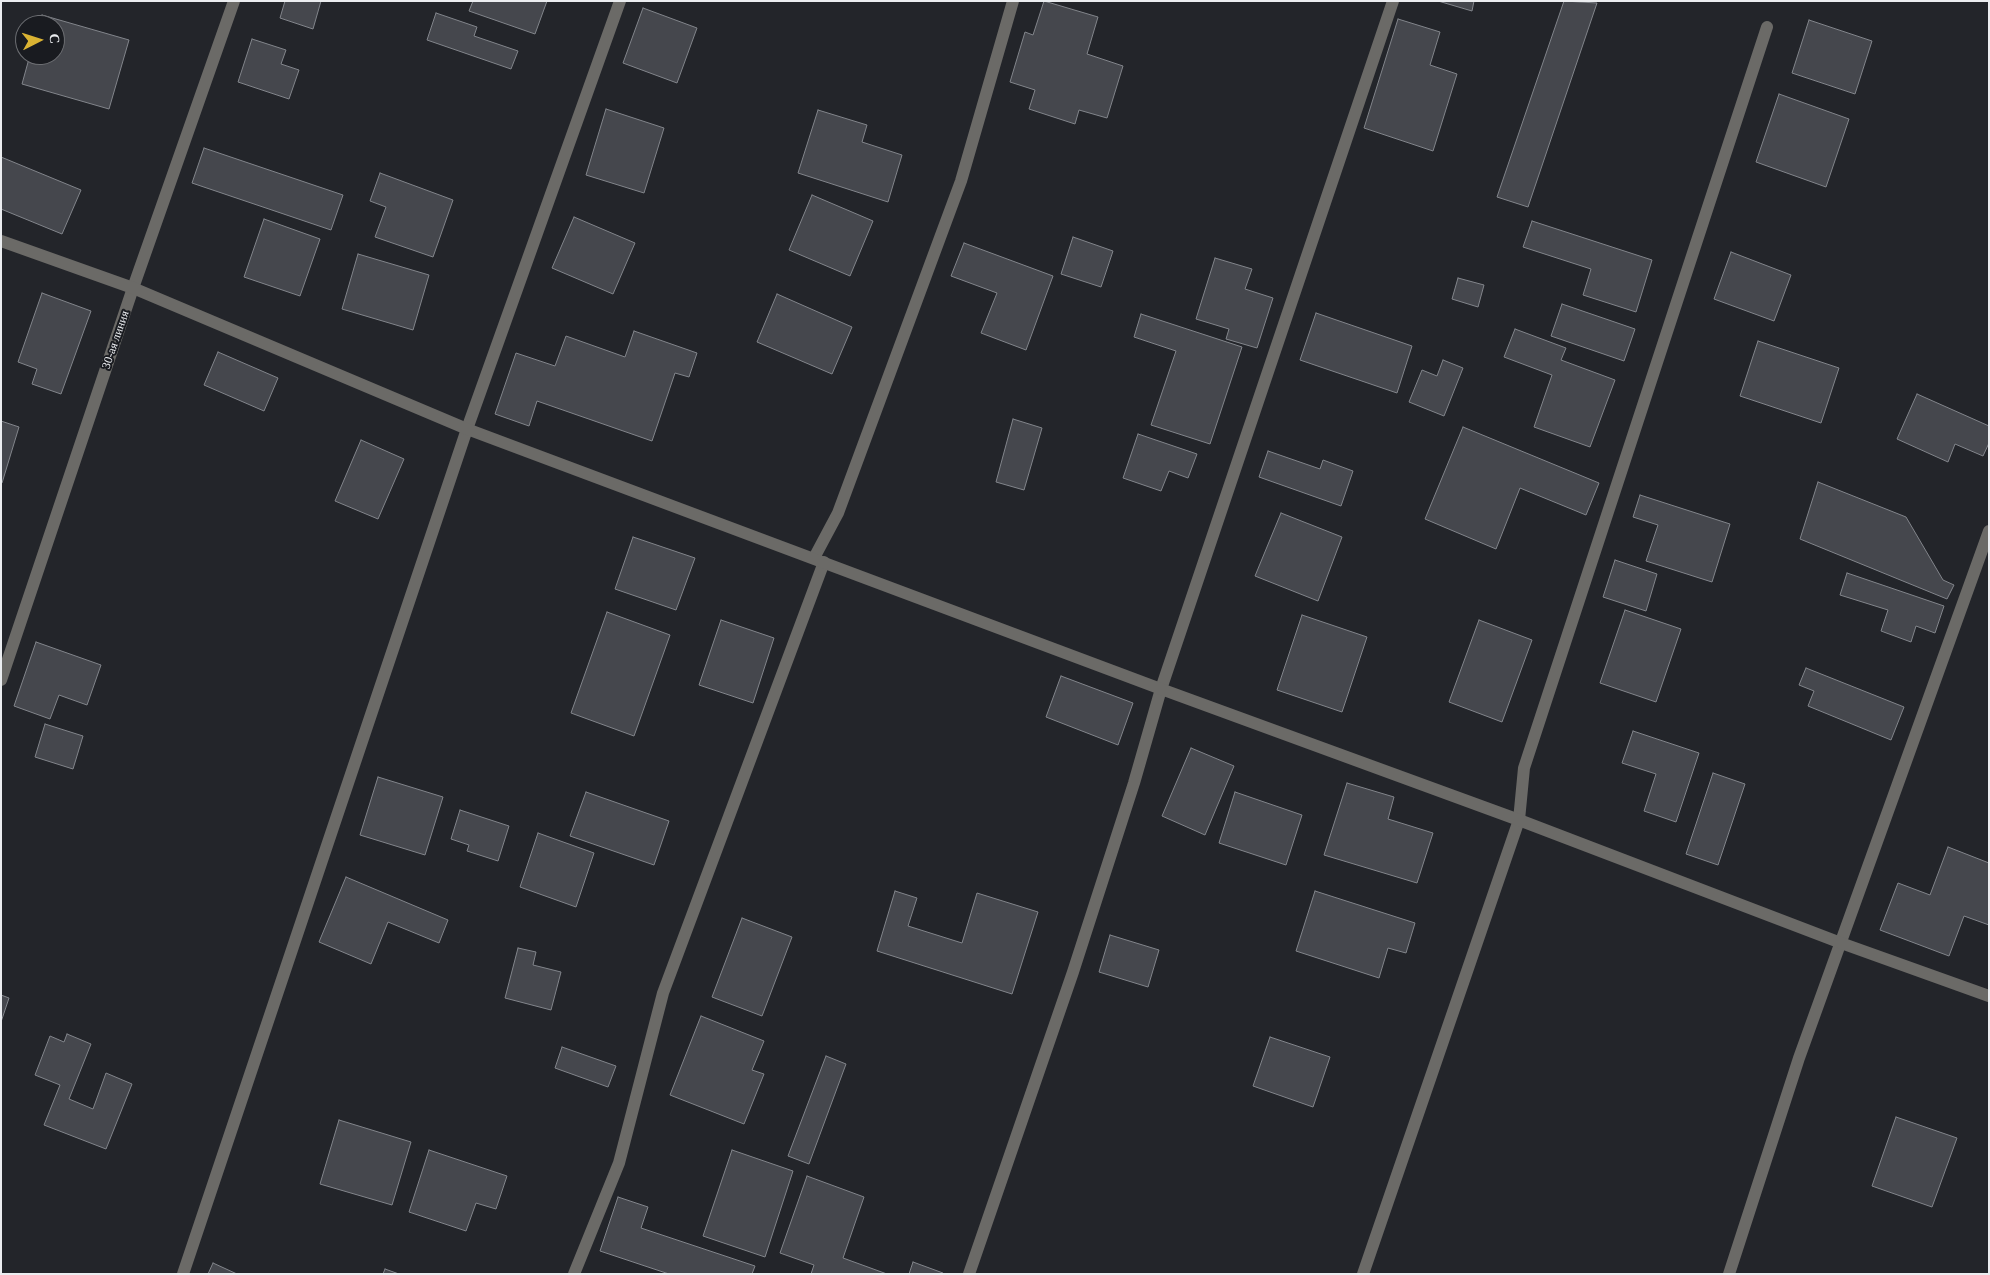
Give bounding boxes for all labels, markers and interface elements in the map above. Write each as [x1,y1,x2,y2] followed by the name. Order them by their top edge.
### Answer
[15,15,65,65] north arrow
[47,33,62,44] text: С
[99,309,133,371] street label: 30-ая линия

